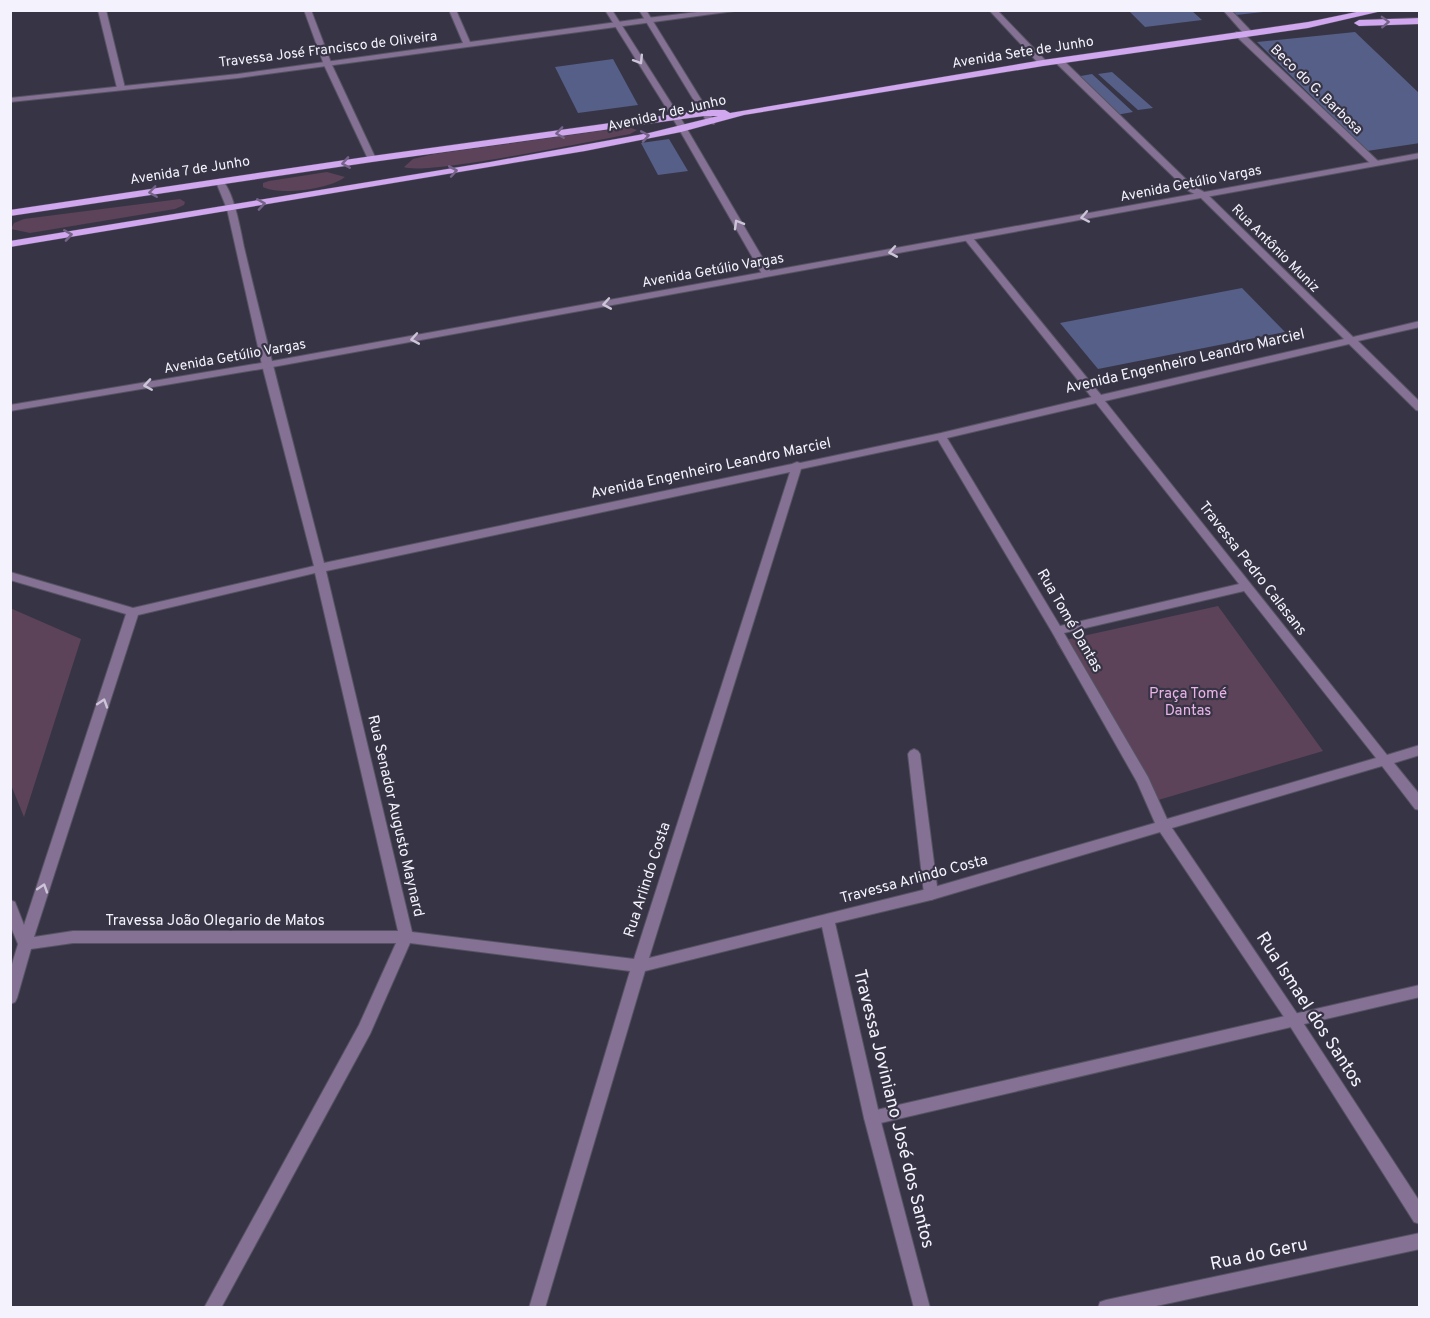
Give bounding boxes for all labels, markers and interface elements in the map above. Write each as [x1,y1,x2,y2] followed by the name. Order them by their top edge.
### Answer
[1380,16,1389,28] one-way arrow
[218,28,438,72] street label: Travessa José Francisco de Oliveira
[951,33,1095,73] street label: Avenida Sete de Junho
[1266,41,1366,139] street label: Beco do G. Barbosa
[632,54,644,64] one-way arrow
[606,92,728,136] street label: Avenida 7 de Junho
[555,126,564,139] one-way arrow
[640,131,650,143] one-way arrow
[129,153,251,189] street label: Avenida 7 de Junho
[341,156,351,169] one-way arrow
[1119,162,1263,206] street label: Avenida Getúlio Vargas
[448,165,458,178] one-way arrow
[148,186,158,198] one-way arrow
[255,198,265,211] one-way arrow
[1227,201,1323,297] street label: Rua Antônio Muniz
[1080,210,1090,223] one-way arrow
[734,220,745,230] one-way arrow
[63,229,73,242] one-way arrow
[888,246,898,258] one-way arrow
[641,250,785,292] street label: Avenida Getúlio Vargas
[602,297,612,310] one-way arrow
[1063,325,1307,399] street label: Avenida Engenheiro Leandro Marciel
[410,332,419,344] one-way arrow
[163,336,307,378] street label: Avenida Getúlio Vargas
[143,378,153,391] one-way arrow
[589,434,833,504] street label: Avenida Engenheiro Leandro Marciel
[1194,498,1310,640] street label: Travessa Pedro Calasans
[1032,566,1106,676] street label: Rua Tomé Dantas
[1149,685,1227,721] park label: Praça Tomé Dantas
[96,698,109,709] one-way arrow
[363,713,427,919] street label: Rua Senador Augusto Maynard
[620,820,676,940] street label: Rua Arlindo Costa
[838,851,990,909] street label: Travessa Arlindo Costa
[36,883,48,894] one-way arrow
[105,912,325,931] street label: Travessa João Olegario de Matos
[1250,928,1368,1092] street label: Rua Ismael dos Santos
[847,967,939,1251] street label: Travessa Joviniano José dos Santos
[1208,1233,1310,1277] street label: Rua do Geru

